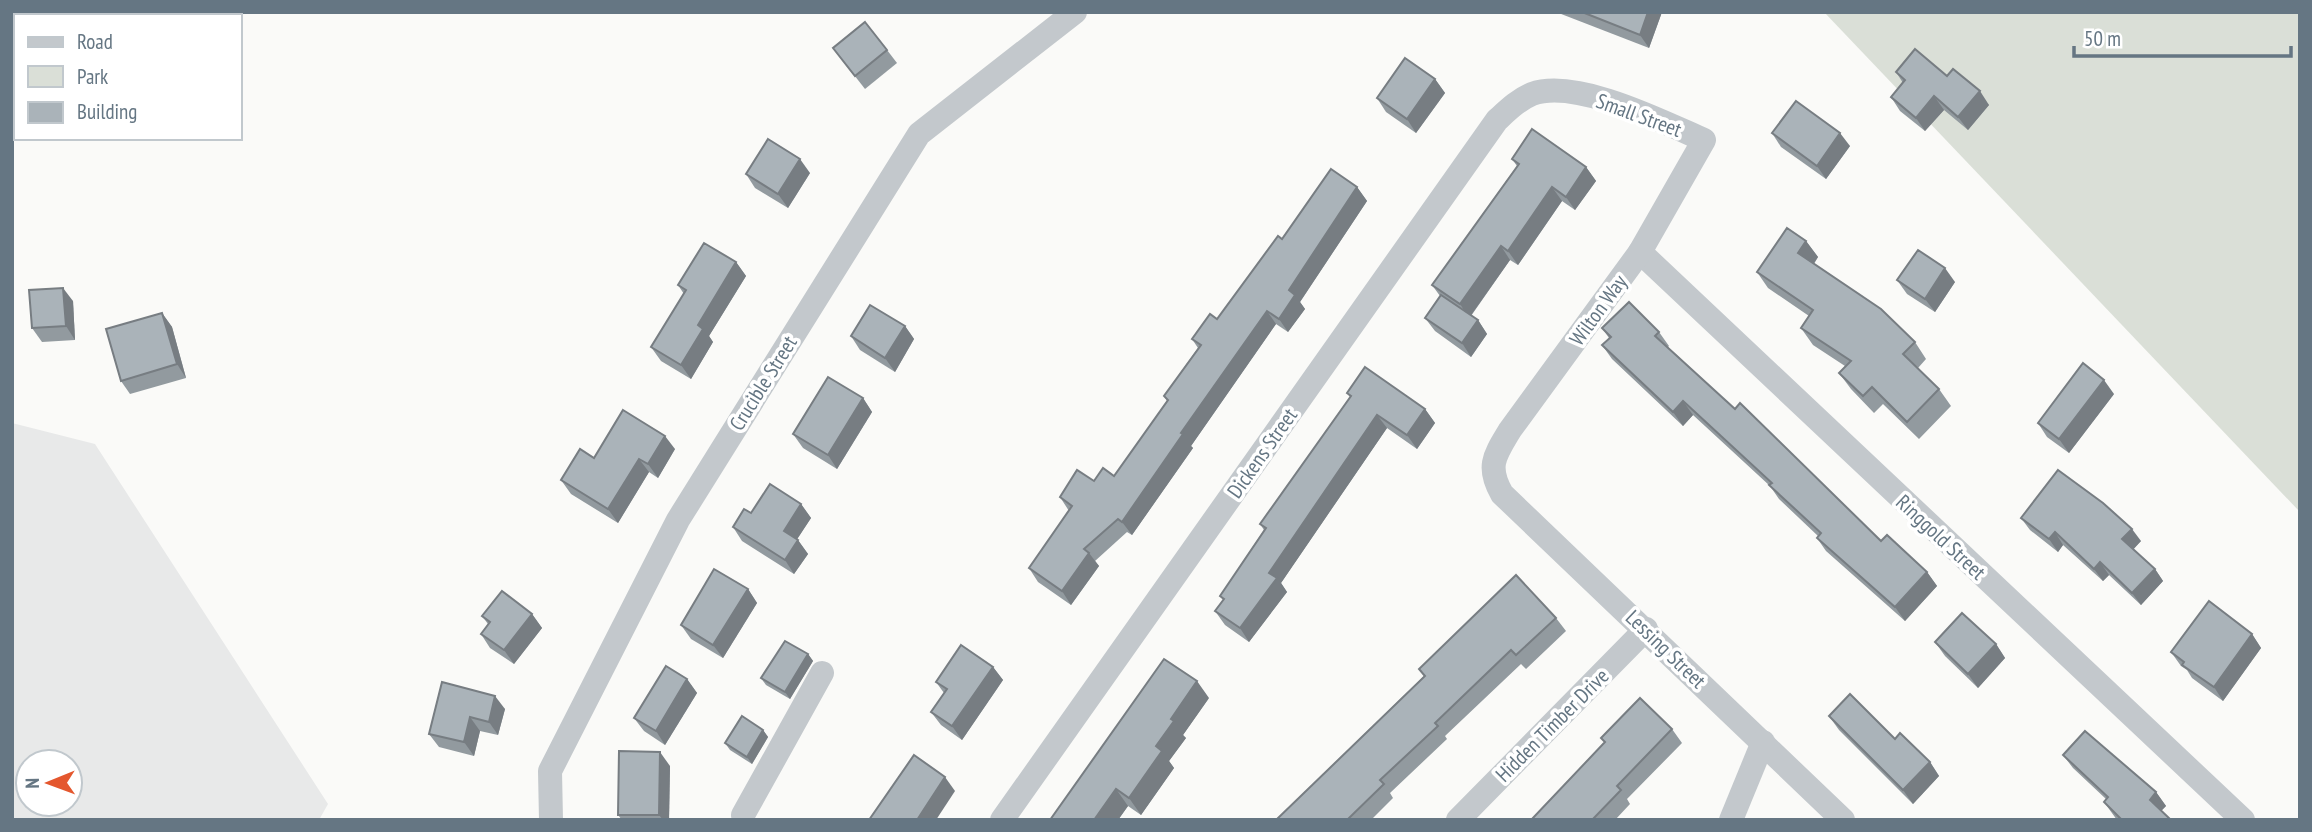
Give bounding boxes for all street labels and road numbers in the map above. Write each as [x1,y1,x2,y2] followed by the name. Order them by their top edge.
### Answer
[1593,87,1686,143] street label: Small Street
[1563,269,1633,351] street label: Wilton Way
[723,330,803,435] street label: Crucible Street
[1221,403,1303,503] street label: Dickens Street
[1890,489,1992,586] street label: Ringgold Street
[1620,604,1712,694] street label: Lessing Street
[1490,663,1614,787] street label: Hidden Timber Drive

